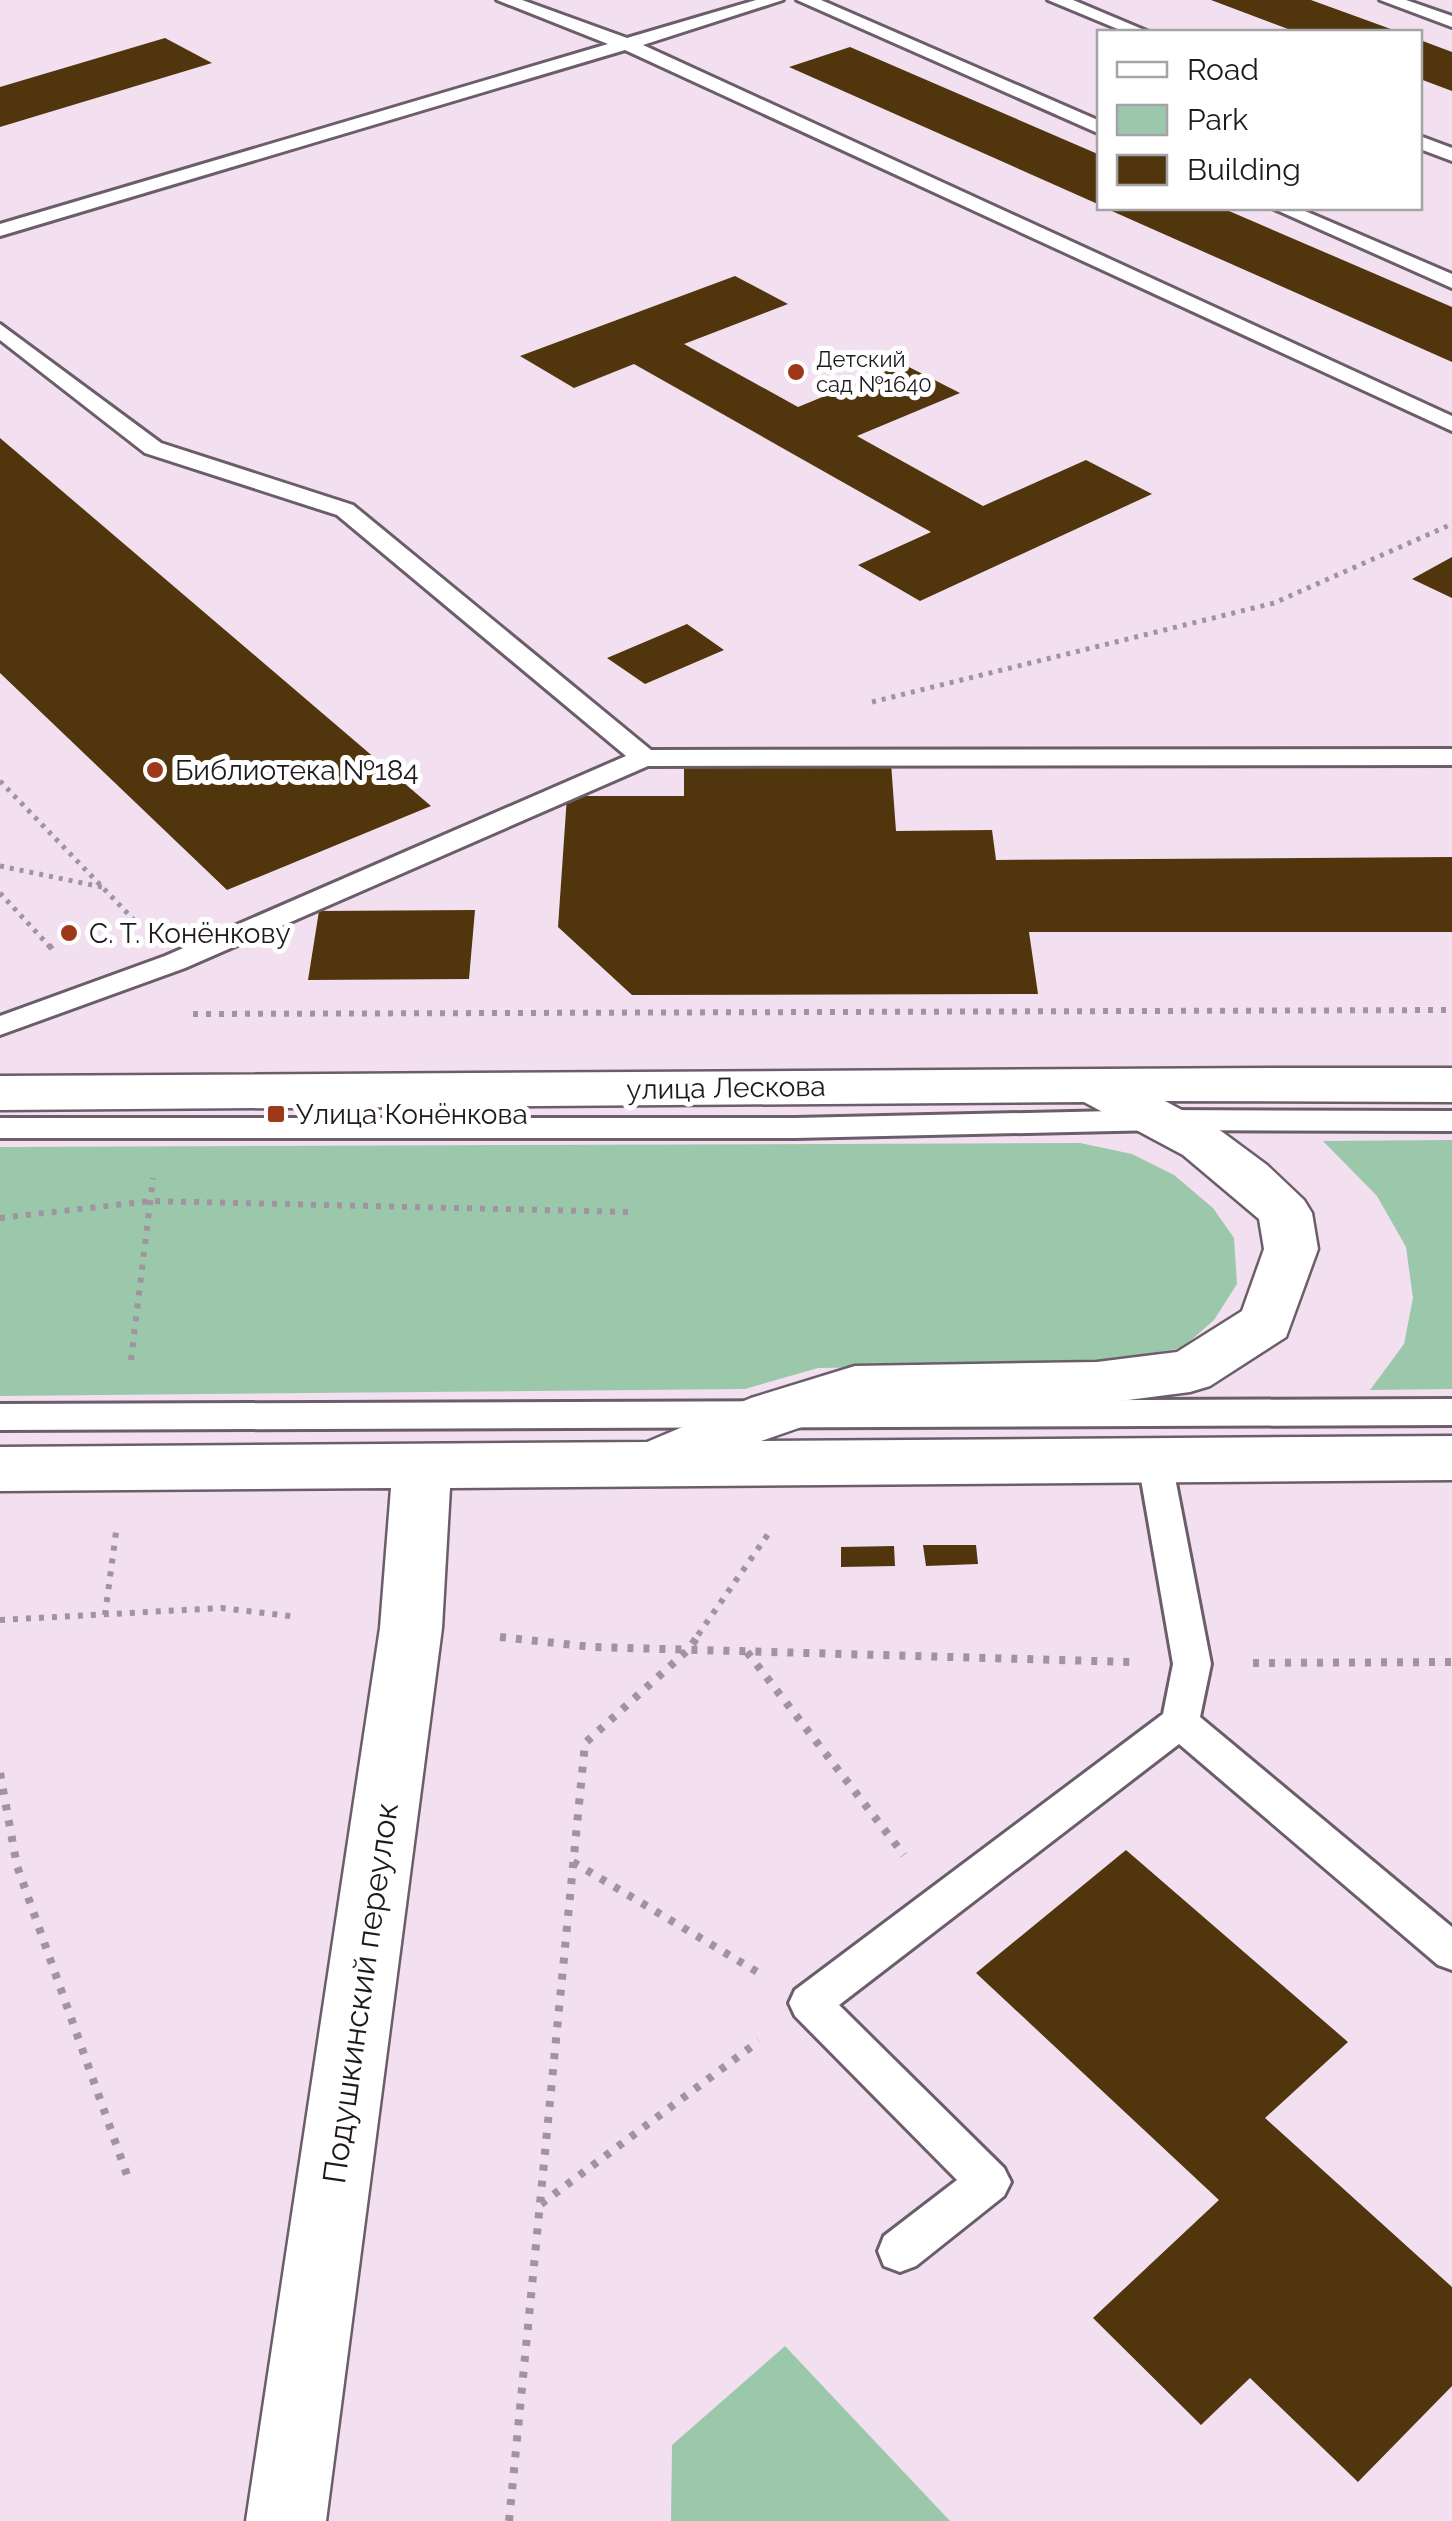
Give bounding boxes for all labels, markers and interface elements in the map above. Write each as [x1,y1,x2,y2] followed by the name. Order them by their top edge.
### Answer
[1097,30,1422,210] legend
[1187,52,1259,87] text: Road
[1187,102,1248,137] text: Park
[1187,152,1301,187] text: Building
[816,346,932,397] place label: Детский сад №1640
[785,361,807,383] marker: Детский сад №1640
[175,754,419,787] place label: Библиотека №184
[144,759,166,781] marker: Библиотека №184
[89,917,291,950] place label: С. Т. Конёнкову
[58,922,80,944] marker: С. Т. Конёнкову
[626,1070,826,1106] street label: улица Лескова
[296,1098,528,1131] place label: Улица Конёнкова
[265,1103,287,1125] marker: Улица Конёнкова
[315,1800,405,2186] street label: Подушкинский переулок

